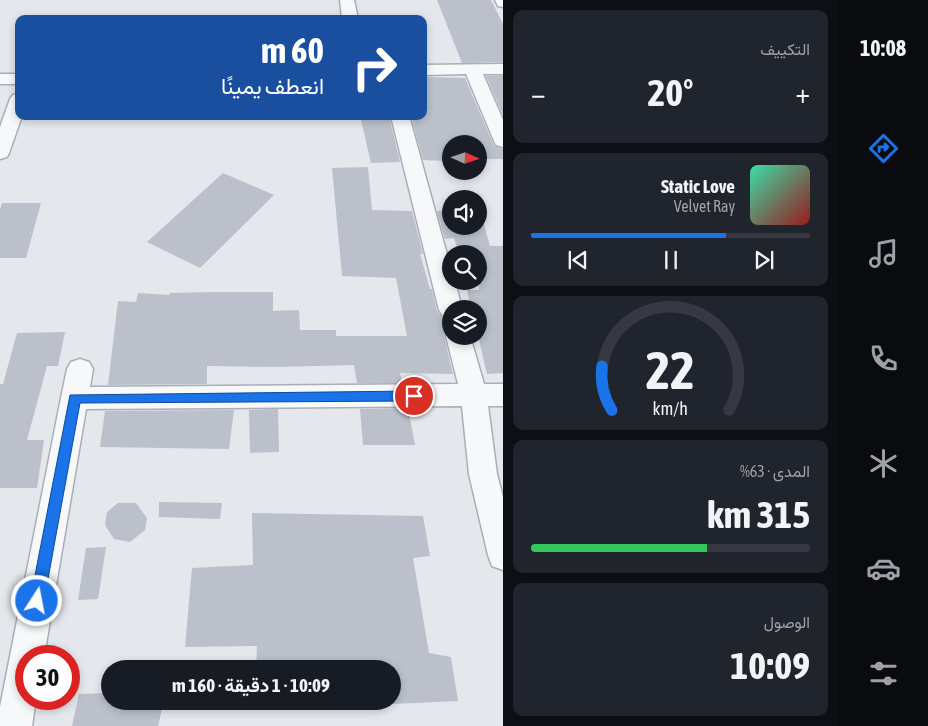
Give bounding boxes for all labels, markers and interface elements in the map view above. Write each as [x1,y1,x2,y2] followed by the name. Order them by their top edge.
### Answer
[261,30,324,70] text: 60 m
[342,35,407,100] icon: right
[860,35,906,61] text: 10:08
[760,40,810,58] text: التكييف
[647,71,694,114] text: 20°
[221,73,324,99] text: انعطف يمينًا
[531,77,546,109] text: −
[795,77,810,109] text: +
[866,131,901,166] icon: directions
[442,135,488,180] north arrow
[442,135,487,345] map controls
[661,175,735,197] text: Static Love
[442,190,487,235] button: sound
[674,197,735,215] text: Velvet Ray
[866,236,901,271] icon: music
[442,245,487,290] button: search
[564,246,592,274] icon: previous
[657,246,685,274] icon: pause
[750,246,778,274] icon: next
[442,300,487,345] button: layers
[646,340,695,400] text: 22
[866,341,901,376] icon: phone
[393,375,435,417] pin
[400,382,428,410] icon: arrive
[653,398,688,419] text: km/h
[866,446,901,481] icon: climate
[740,462,810,480] text: المدى · 63%
[707,493,810,536] text: 315 km
[866,551,901,586] icon: car
[10,574,62,626] position arrow
[764,613,810,631] text: الوصول
[730,644,810,687] text: 10:09
[15,645,80,710] speed limit sign: 30
[866,656,901,691] icon: filters
[172,674,330,696] text: 10:09 · 1 دقيقة · 160 m

